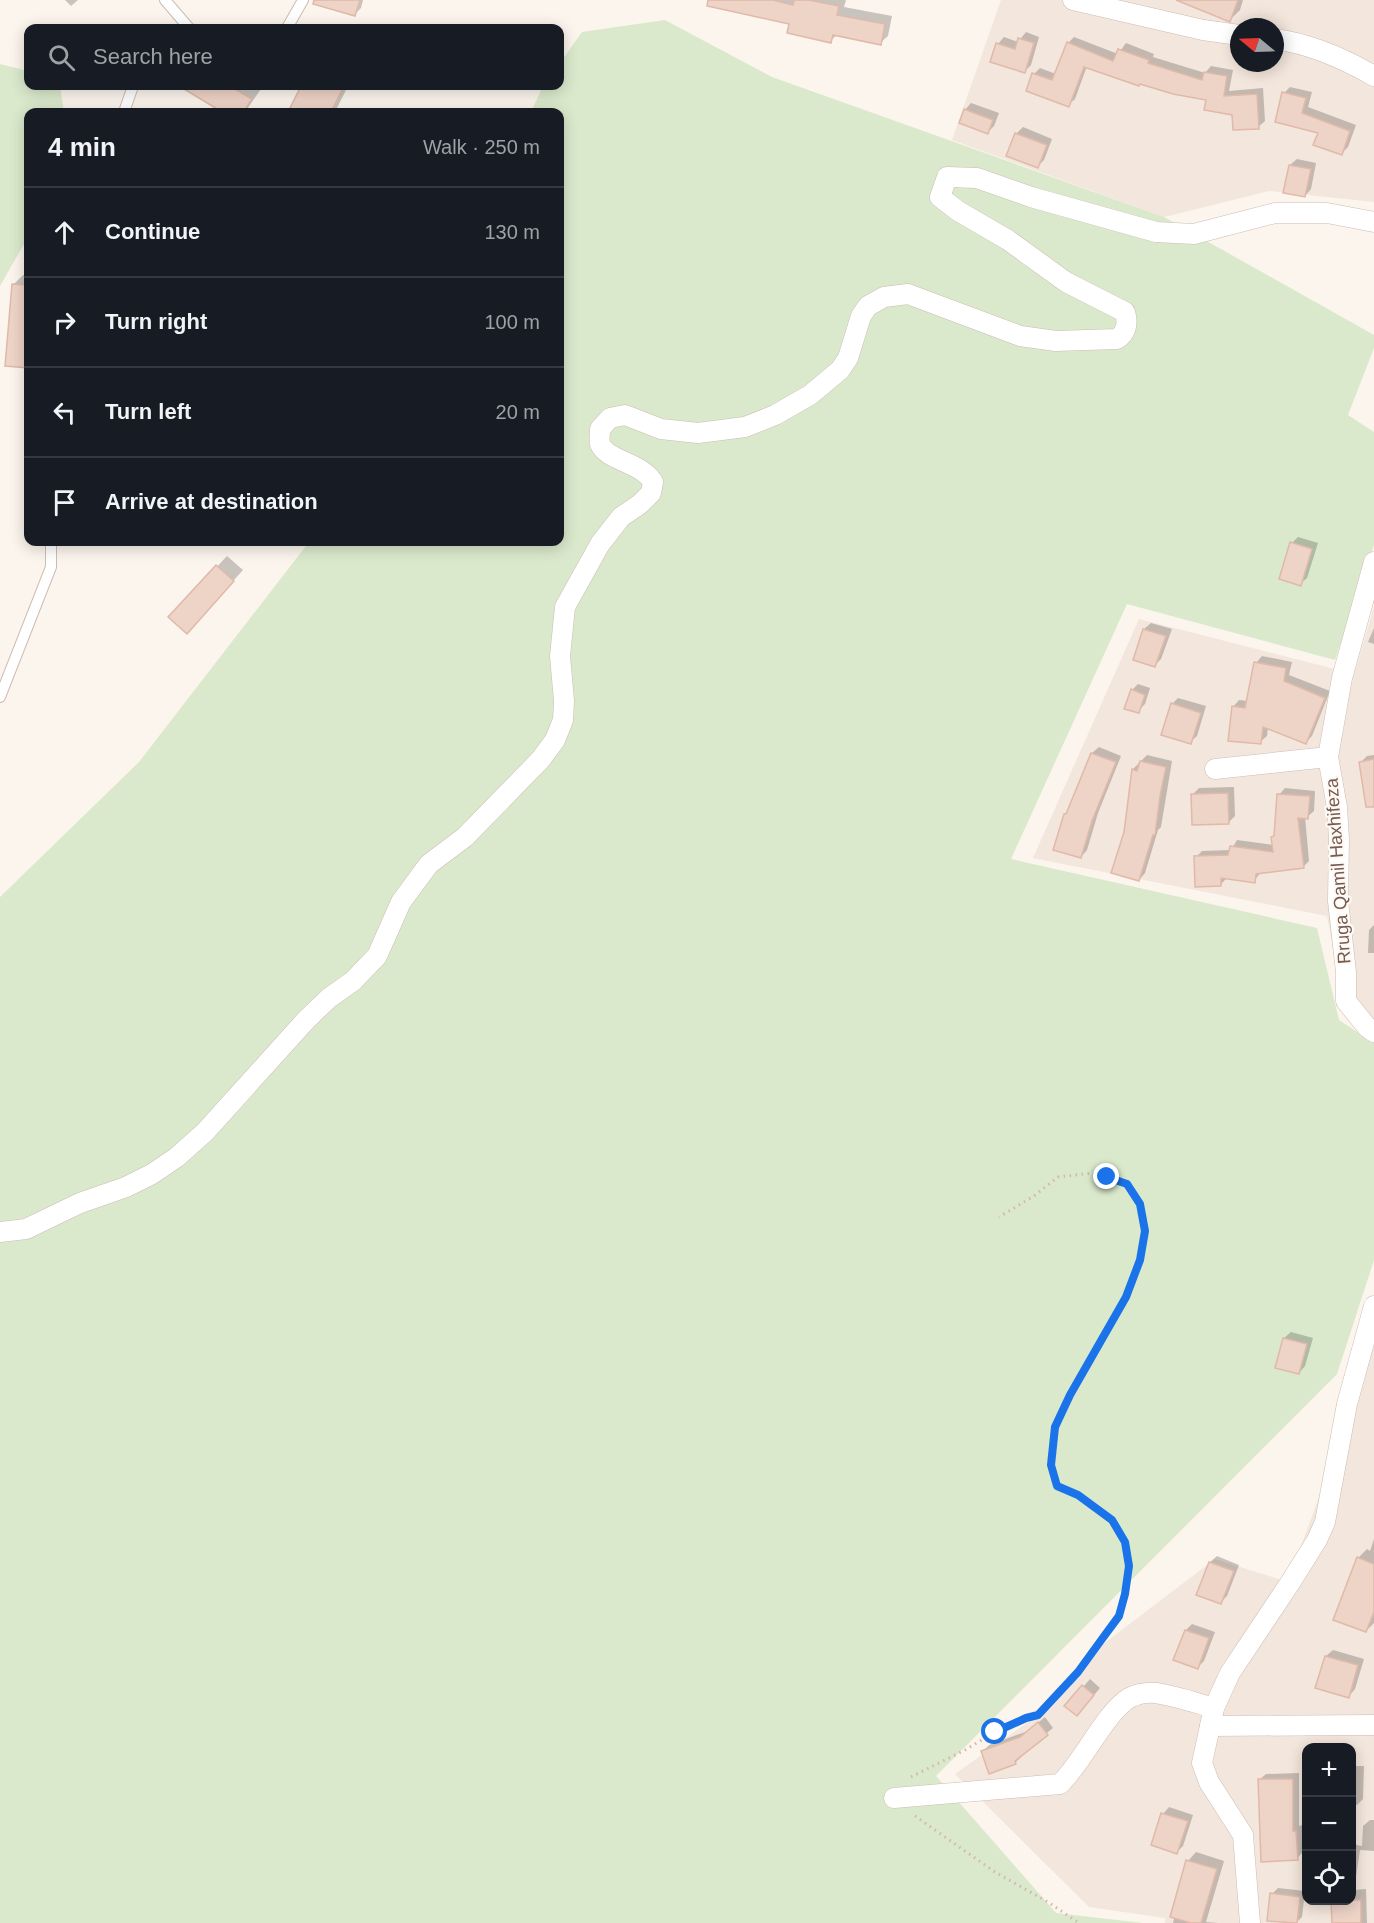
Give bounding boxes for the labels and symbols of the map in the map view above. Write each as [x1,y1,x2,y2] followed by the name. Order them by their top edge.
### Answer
[1230,18,1284,72] north arrow
[1321,777,1354,965] street label: Rruga Qamil Haxhifeza
[1093,1163,1119,1189] route end
[981,1718,1007,1744] route start

